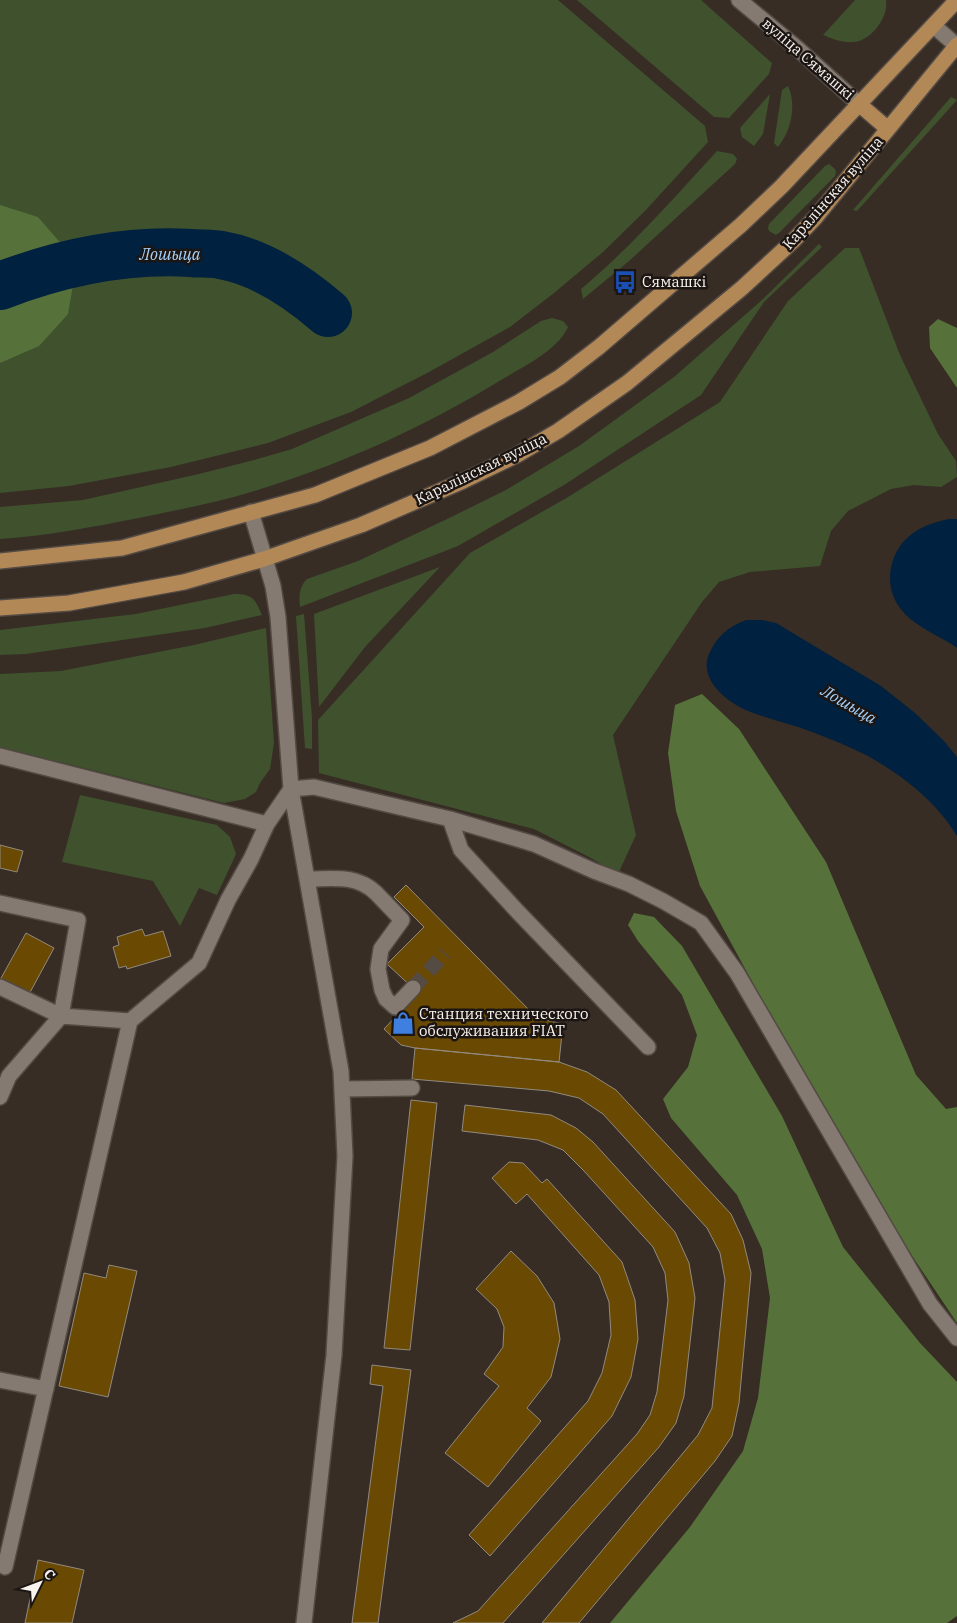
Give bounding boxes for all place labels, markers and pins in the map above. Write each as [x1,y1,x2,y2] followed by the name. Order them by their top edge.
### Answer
[612,269,638,295] bus stop icon: Сямашкі
[642,272,706,291] place label: Сямашкі
[419,1004,589,1040] place label: Станция технического обслуживания FIAT
[390,1010,416,1036] shop icon: Станция технического обслуживания FIAT

